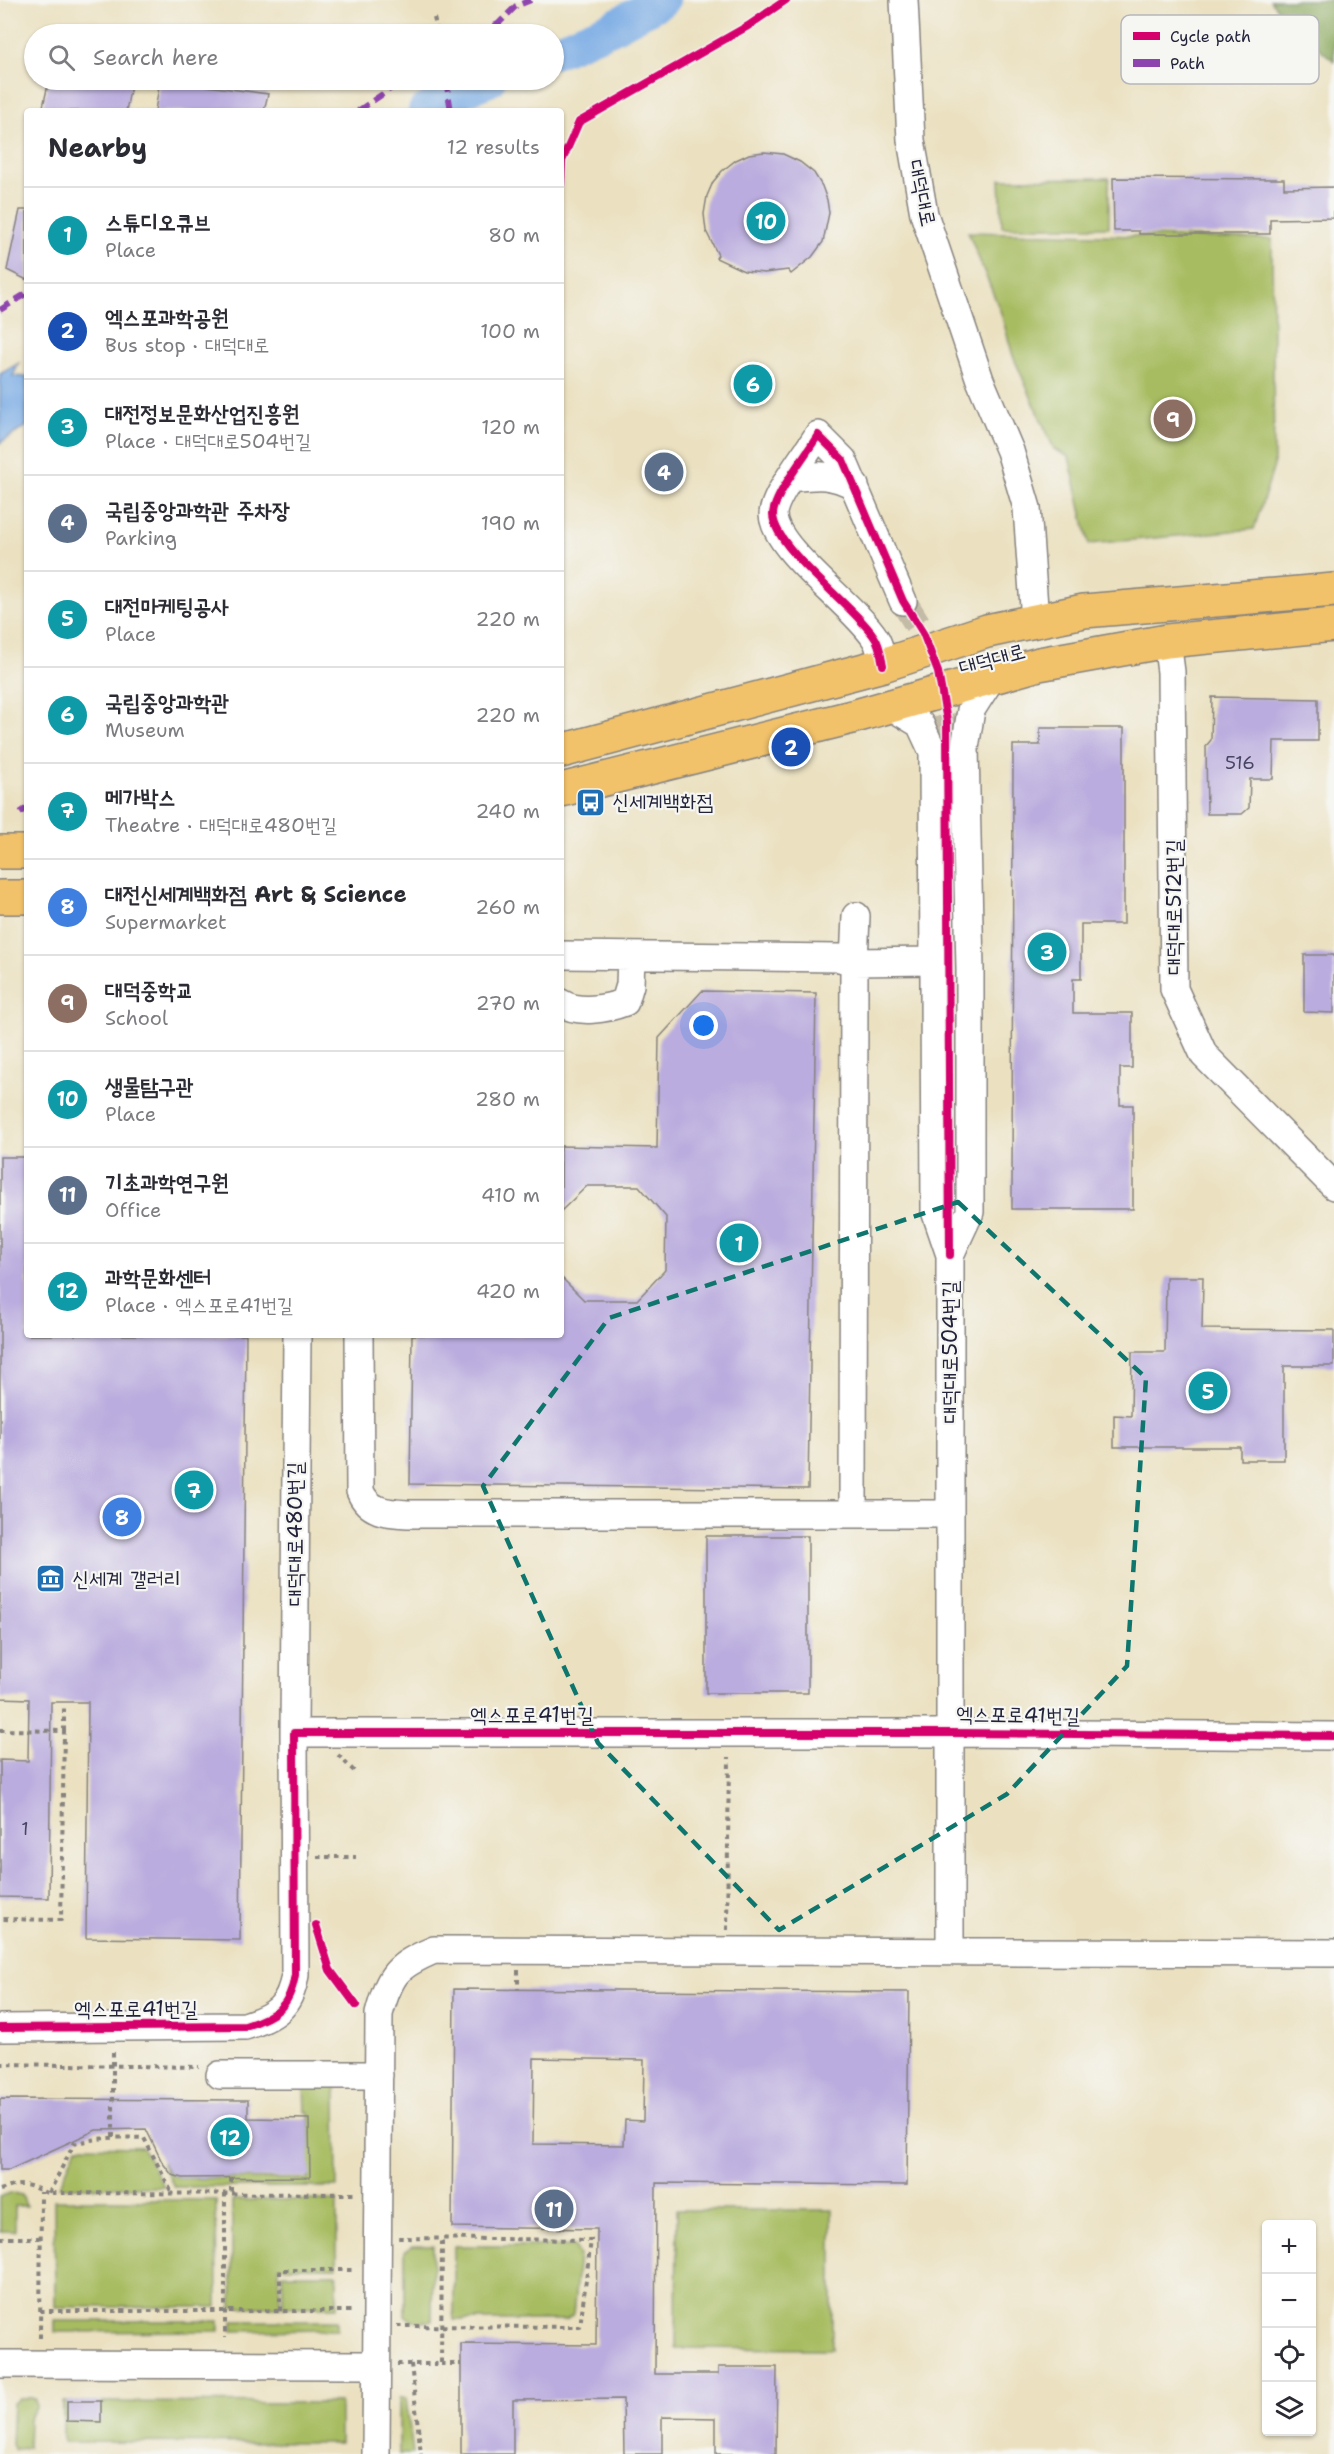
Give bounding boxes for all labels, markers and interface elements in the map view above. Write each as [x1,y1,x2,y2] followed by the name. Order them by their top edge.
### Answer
[1121,15,1319,84] legend
[24,24,564,90] search box
[1170,26,1251,47] text: Cycle path
[45,41,78,74] icon: search
[93,43,219,72] text: Search here
[1170,53,1205,74] text: Path
[48,130,147,165] text: Nearby
[447,134,540,160] text: 12 results
[901,157,943,229] street label: 대덕대로
[746,198,786,244] pin: 10
[105,208,211,237] text: 스튜디오큐브
[63,222,72,248] text: 1
[488,222,540,248] text: 80 m
[105,237,156,263] text: Place
[105,303,229,332] text: 엑스포과학공원
[61,318,75,344] text: 2
[480,318,540,344] text: 100 m
[105,332,269,358] text: Bus stop · 대덕대로
[734,362,772,406] pin: 6
[1154,396,1192,442] pin: 9
[105,399,300,428] text: 대전정보문화산업진흥원
[61,414,75,440] text: 3
[481,414,540,440] text: 120 m
[105,428,311,454] text: Place · 대덕대로504번길
[644,450,684,494] pin: 4
[105,496,290,525] text: 국립중앙과학관 주차장
[61,510,75,536] text: 4
[481,510,540,536] text: 190 m
[105,525,177,551] text: Parking
[105,592,229,621] text: 대전마케팅공사
[61,606,74,632] text: 5
[476,606,540,632] text: 220 m
[105,621,156,647] text: Place
[956,637,1028,681] street label: 대덕대로
[105,688,229,717] text: 국립중앙과학관
[61,702,75,728] text: 6
[476,702,540,728] text: 220 m
[105,717,185,743] text: Museum
[772,724,810,770] pin: 2
[1225,751,1255,775] house number: 516
[105,783,176,812] text: 메가박스
[575,786,607,818] bus stop icon: 신세계백화점
[612,788,713,816] place label: 신세계백화점
[61,798,75,824] text: 7
[475,798,540,824] text: 240 m
[105,812,337,838] text: Theatre · 대덕대로480번길
[1160,839,1188,975] street label: 대덕대로512번길
[105,880,407,909] text: 대전신세계백화점 Art & Science
[61,894,75,920] text: 8
[475,894,540,920] text: 260 m
[105,909,227,935] text: Supermarket
[1028,930,1066,974] pin: 3
[105,976,194,1005] text: 대덕중학교
[61,990,75,1016] text: 9
[476,990,540,1016] text: 270 m
[105,1005,168,1031] text: School
[689,1011,718,1040] your location
[105,1072,194,1101] text: 생물탐구관
[56,1086,79,1112] text: 10
[475,1086,540,1112] text: 280 m
[105,1101,156,1127] text: Place
[105,1168,229,1197] text: 기초과학연구원
[59,1182,76,1208] text: 11
[481,1182,540,1208] text: 410 m
[105,1197,161,1223] text: Office
[720,1220,758,1266] pin: 1
[105,1263,211,1292] text: 과학문화센터
[56,1278,79,1304] text: 12
[476,1278,540,1304] text: 420 m
[936,1280,964,1423] street label: 대덕대로504번길
[105,1292,293,1318] text: Place · 엑스포로41번길
[1188,1368,1228,1414] pin: 5
[281,1462,309,1606] street label: 대덕대로480번길
[174,1468,214,1512] pin: 7
[102,1494,142,1540] pin: 8
[35,1563,67,1595] museum icon: 신세계 갤러리
[72,1565,181,1593] place label: 신세계 갤러리
[956,1700,1080,1730] street label: 엑스포로41번길
[470,1701,594,1729] street label: 엑스포로41번길
[21,1817,29,1841] house number: 1
[74,1995,198,2023] street label: 엑스포로41번길
[210,2114,250,2160] pin: 12
[534,2186,574,2232] pin: 11
[1262,2220,1316,2436] map controls
[1262,2220,1316,2274] button: +
[1262,2274,1316,2328] button: −
[1262,2328,1316,2382] button: locate
[1262,2382,1316,2436] button: layers

